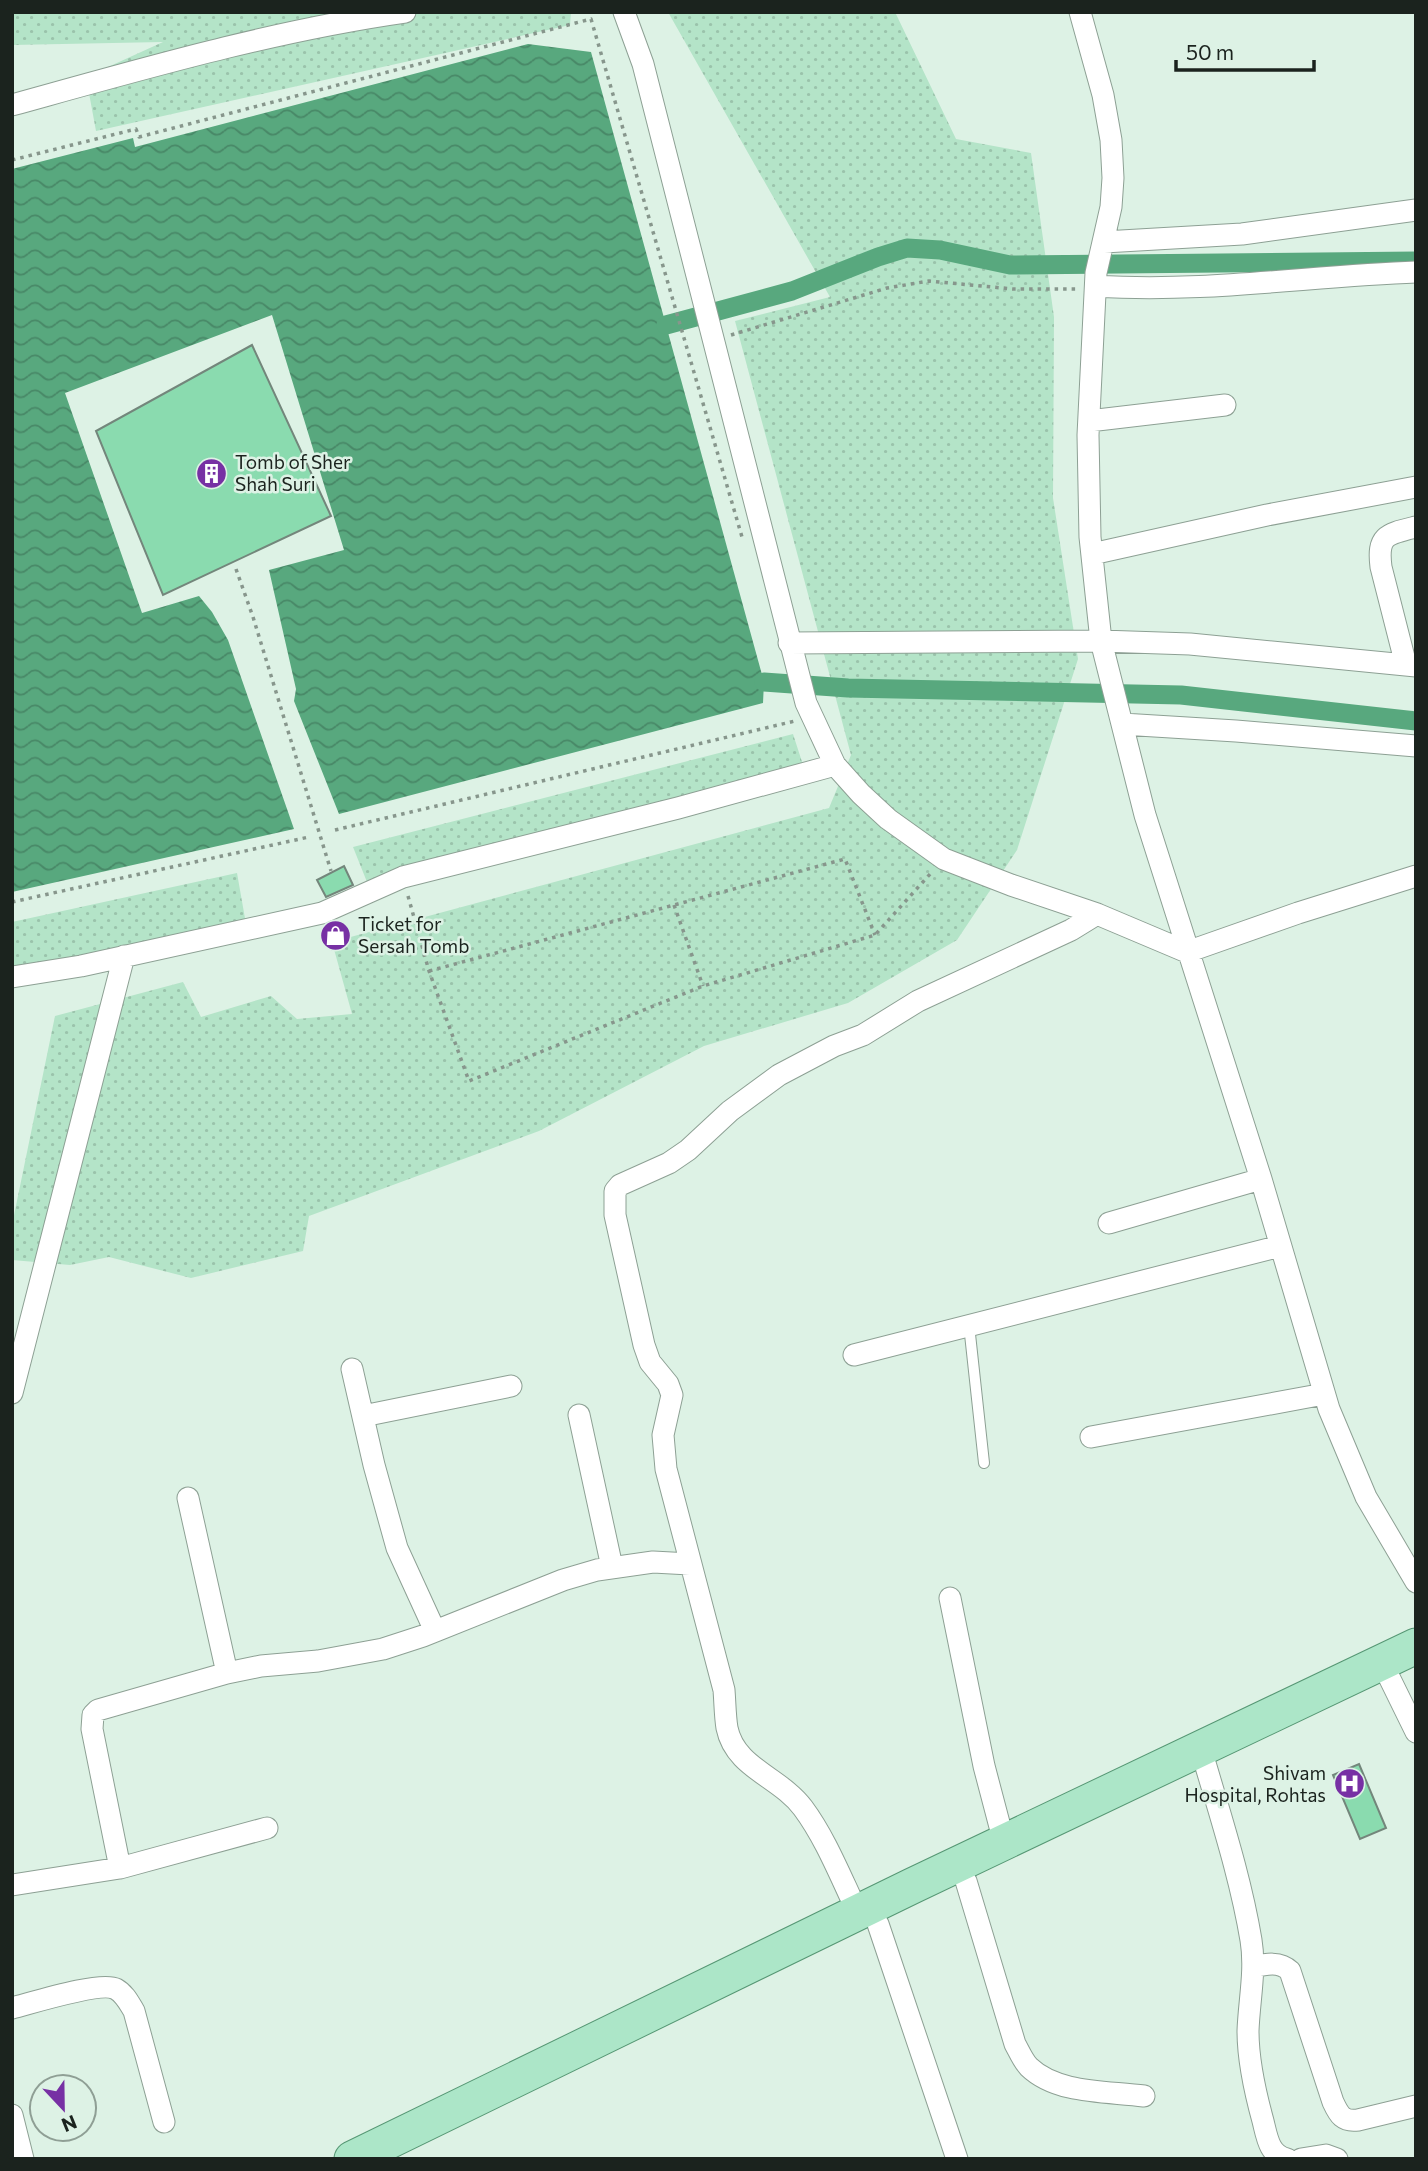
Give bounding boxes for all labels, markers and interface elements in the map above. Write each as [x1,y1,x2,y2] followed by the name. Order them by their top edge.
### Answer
[1176,28,1314,72] scale bar
[1186,39,1234,64] text: 50 m
[235,450,351,495] place label: Tomb of Sher Shah Suri
[195,456,229,490] building icon: Tomb of Sher Shah Suri
[358,912,469,957] place label: Ticket for Sersah Tomb
[318,918,352,952] shop icon: Ticket for Sersah Tomb
[1185,1761,1326,1806] place label: Shivam Hospital, Rohtas
[1332,1767,1366,1801] hospital icon: Shivam Hospital, Rohtas
[28,2073,98,2143] north arrow
[59,2111,80,2138] text: N

